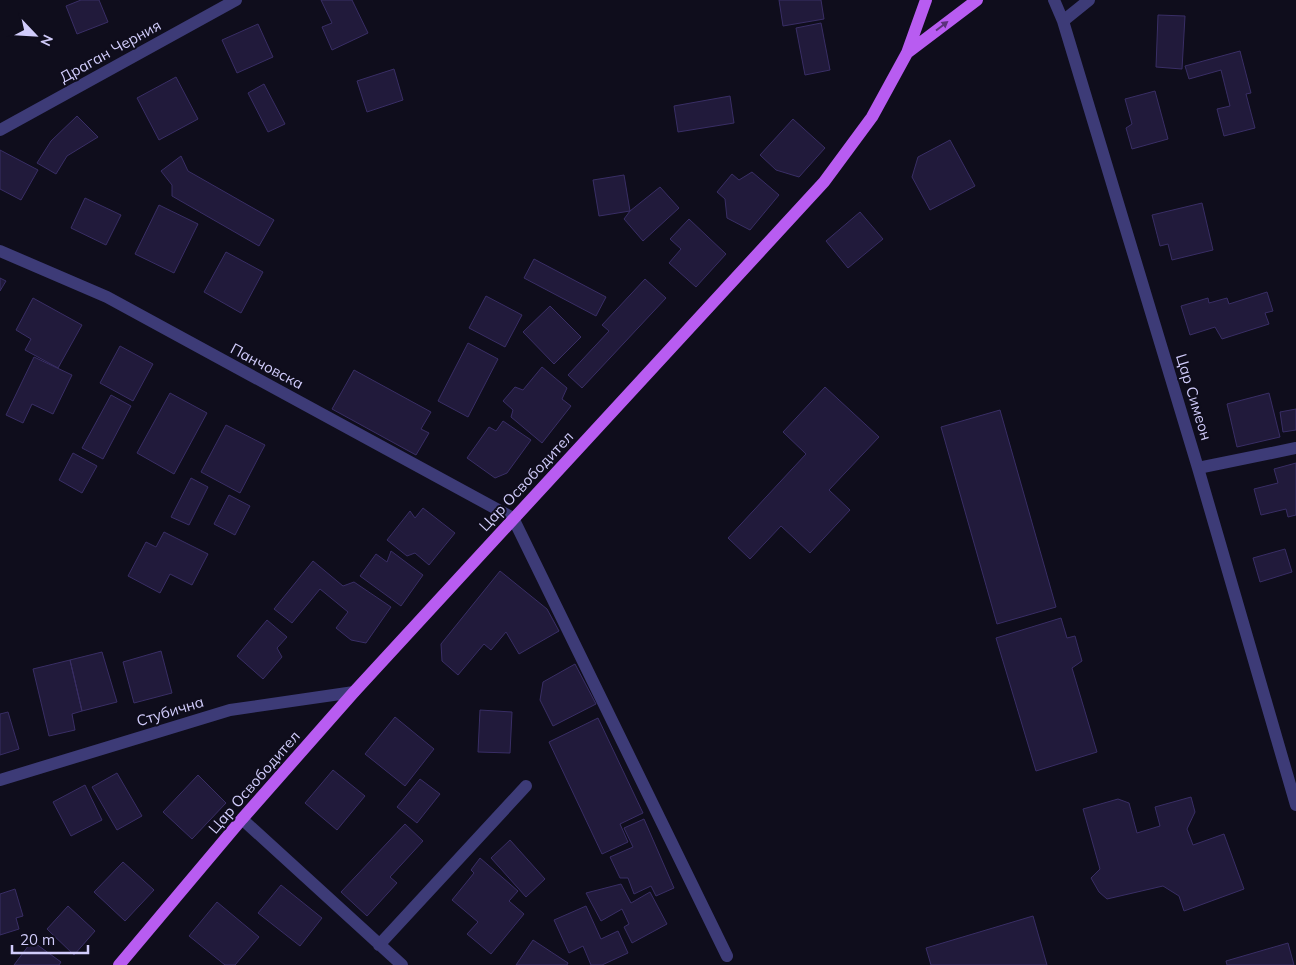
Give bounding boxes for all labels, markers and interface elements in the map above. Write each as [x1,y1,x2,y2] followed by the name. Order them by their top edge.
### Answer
[10,10,60,60] north arrow
[56,15,164,87] street label: Драган Черния
[935,21,948,32] one-way arrow
[36,32,57,49] text: N
[227,339,307,393] street label: Панчовска
[1172,351,1216,443] street label: Цар Симеон
[475,427,577,535] street label: Цар Освободител
[134,692,206,730] street label: Стубична
[204,727,304,837] street label: Цар Освободител
[12,922,89,954] scale bar
[20,930,55,949] text: 20 m

